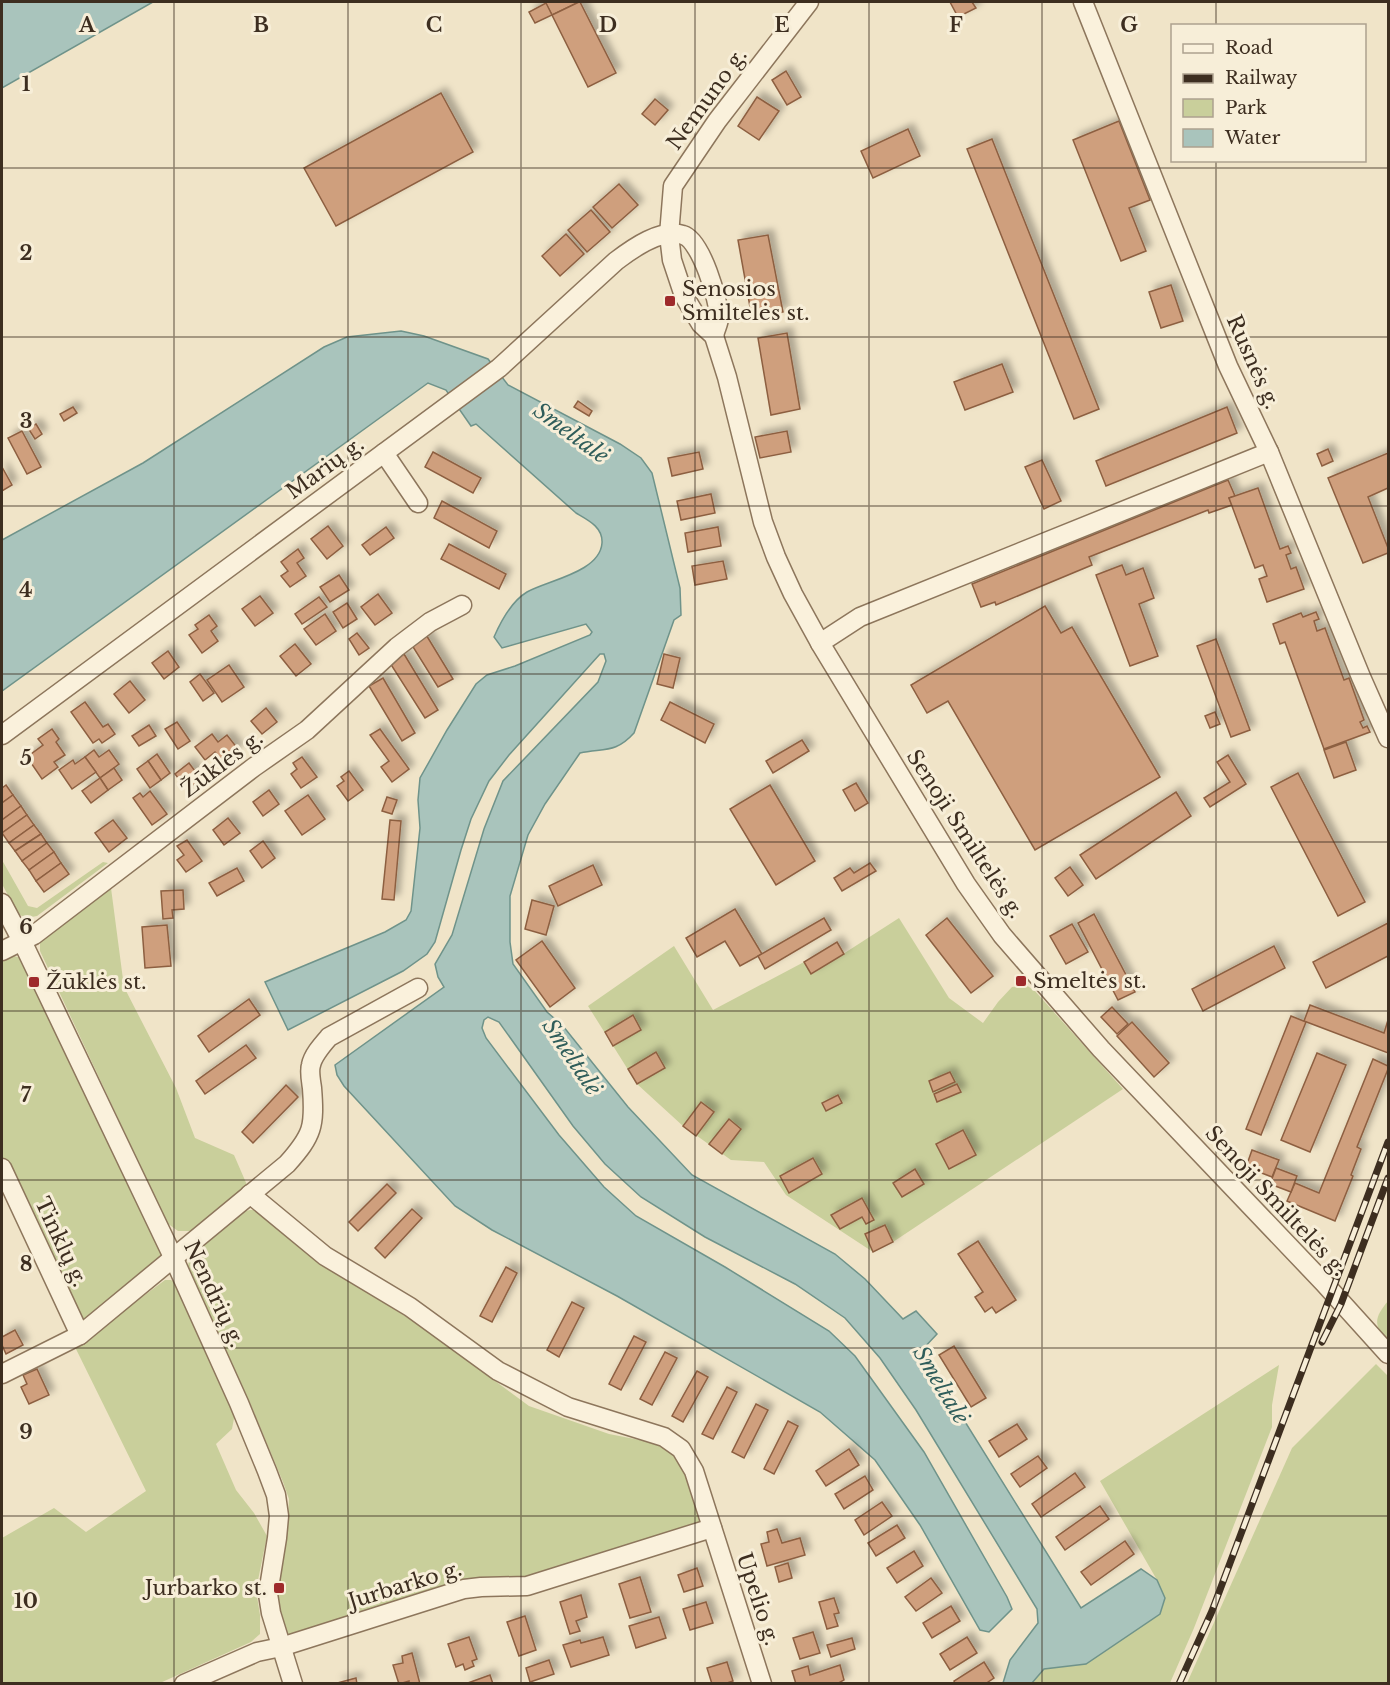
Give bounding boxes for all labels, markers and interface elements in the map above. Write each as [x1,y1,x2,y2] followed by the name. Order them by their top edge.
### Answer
[78,13,96,37] text: A
[253,13,269,37] text: B
[426,13,442,37] text: C
[599,13,617,37] text: D
[774,13,790,37] text: E
[949,13,963,37] text: F
[1120,13,1138,37] text: G
[1171,24,1366,162] legend
[1225,37,1273,59] text: Road
[661,43,753,155] street label: Nemuno g.
[1225,67,1298,89] text: Railway
[22,72,31,96] text: 1
[1225,97,1267,119] text: Park
[1224,127,1281,149] text: Water
[19,241,33,265] text: 2
[682,276,810,326] place label: Senosios Smiltelės st.
[663,294,677,308] marker: Senosios Smiltelės st.
[1221,311,1285,413] street label: Rusnės g.
[528,397,614,469] water label: Smeltalė
[20,409,32,433] text: 3
[281,431,369,505] street label: Marių g.
[19,578,33,602] text: 4
[176,725,268,803] street label: Žūklės g.
[901,745,1029,923] street label: Senoji Smiltelės g.
[20,746,32,770] text: 5
[19,915,33,939] text: 6
[1033,968,1147,994] place label: Smeltės st.
[46,969,146,995] place label: Žūklės st.
[1014,974,1028,988] marker: Smeltės st.
[27,975,41,989] marker: Žūklės st.
[537,1014,607,1100] water label: Smeltalė
[21,1083,32,1107] text: 7
[1200,1120,1352,1282] street label: Senoji Smiltelės g.
[29,1193,93,1291] street label: Tinklų g.
[178,1237,250,1351] street label: Nendrių g.
[20,1252,32,1276] text: 8
[907,1341,975,1429] water label: Smeltalė
[19,1420,33,1444] text: 9
[731,1549,785,1649] street label: Upelio g.
[342,1555,465,1615] street label: Jurbarko g.
[142,1575,267,1601] place label: Jurbarko st.
[272,1581,286,1595] marker: Jurbarko st.
[14,1589,38,1613] text: 10

